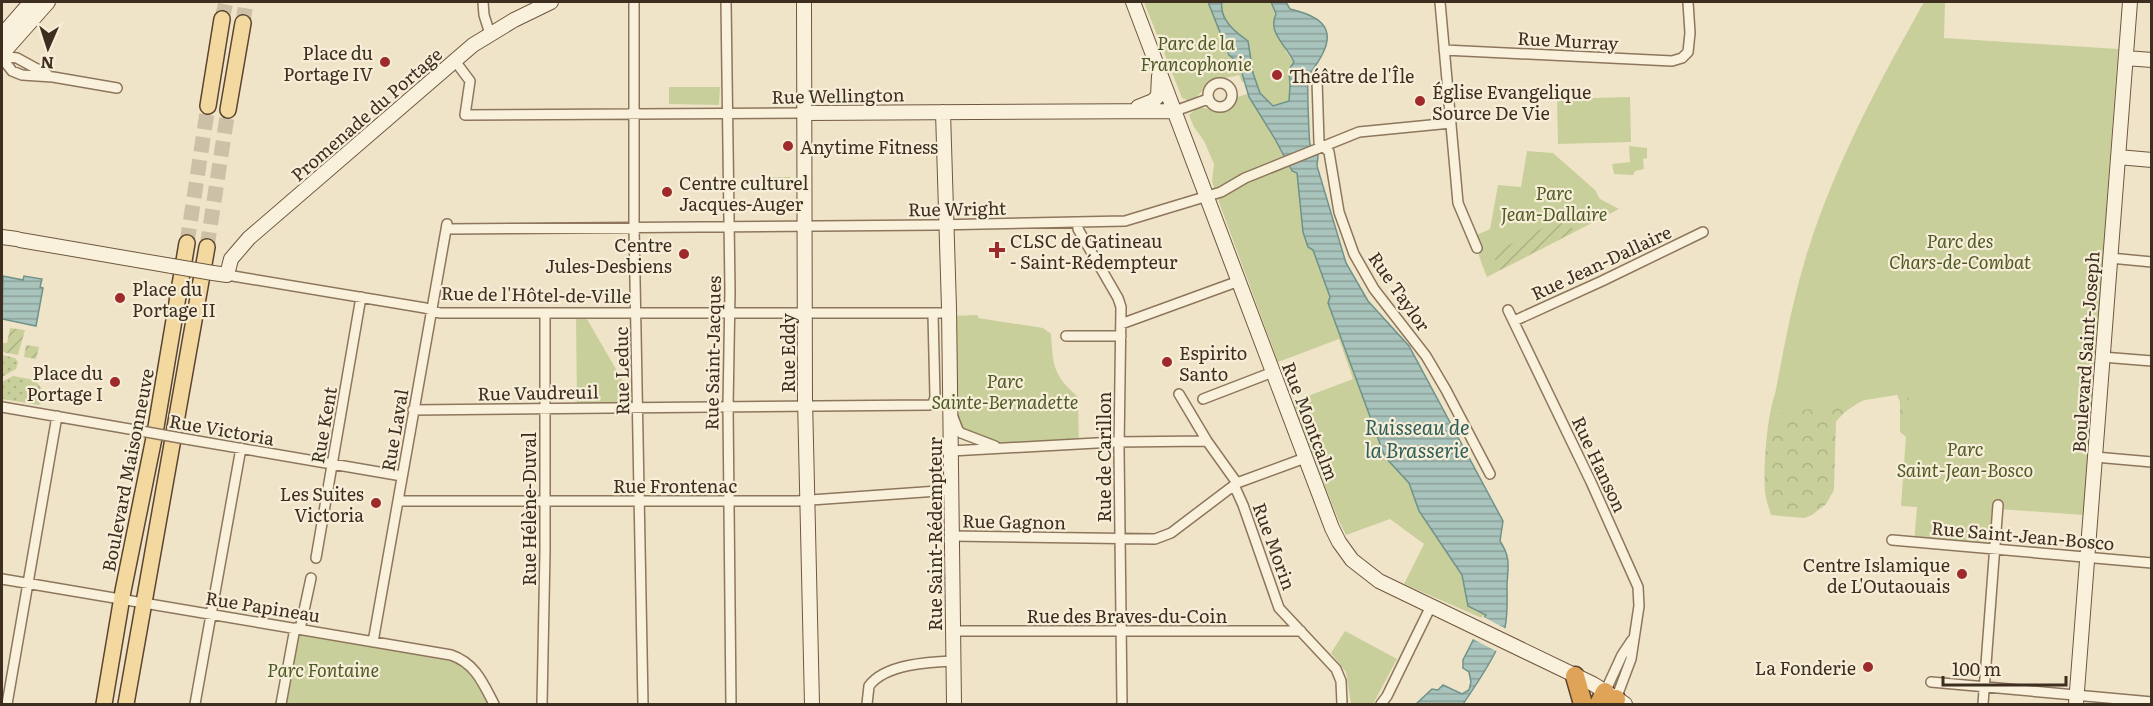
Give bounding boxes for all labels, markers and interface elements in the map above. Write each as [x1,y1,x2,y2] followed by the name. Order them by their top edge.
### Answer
[18,18,78,78] north arrow
[1517,24,1620,56] street label: Rue Murray
[1140,29,1252,77] park label: Parc de la Francophonie
[283,39,373,87] place label: Place du Portage IV
[284,41,448,187] street label: Promenade du Portage
[40,52,55,76] text: N
[378,55,392,69] marker: Place du Portage IV
[1289,62,1414,89] place label: Théâtre de l'Île
[1270,68,1284,82] marker: Théâtre de l'Île
[1432,78,1591,126] place label: Église Evangelique Source De Vie
[771,80,905,110] street label: Rue Wellington
[1413,94,1427,108] marker: Église Evangelique Source De Vie
[800,133,938,160] place label: Anytime Fitness
[781,139,795,153] marker: Anytime Fitness
[679,169,808,217] place label: Centre culturel Jacques-Auger
[1501,179,1607,227] park label: Parc Jean-Dallaire
[660,185,674,199] marker: Centre culturel Jacques-Auger
[908,194,1007,222] street label: Rue Wright
[1526,218,1676,306] street label: Rue Jean-Dallaire
[1010,227,1178,275] place label: CLSC de Gatineau - Saint-Rédempteur
[1889,227,2031,275] park label: Parc des Chars-de-Combat
[545,231,672,279] place label: Centre Jules-Desbiens
[988,241,1006,259] marker: CLSC de Gatineau - Saint-Rédempteur
[1363,246,1438,337] street label: Rue Taylor
[677,247,691,261] marker: Centre Jules-Desbiens
[2064,250,2106,454] street label: Boulevard Saint-Joseph
[132,275,216,323] place label: Place du Portage II
[697,275,727,431] street label: Rue Saint-Jacques
[441,279,631,309] street label: Rue de l'Hôtel-de-Ville
[113,291,127,305] marker: Place du Portage II
[774,313,801,393] street label: Rue Eddy
[607,326,635,416] street label: Rue Leduc
[1179,339,1247,387] place label: Espirito Santo
[1160,355,1174,369] marker: Espirito Santo
[1276,358,1346,484] street label: Rue Montcalm
[27,359,103,407] place label: Place du Portage I
[94,366,160,574] street label: Boulevard Maisonneuve
[932,367,1078,415] park label: Parc Sainte-Bernadette
[108,375,122,389] marker: Place du Portage I
[477,377,599,407] street label: Rue Vaudreuil
[303,384,343,466] street label: Rue Kent
[373,387,415,473] street label: Rue Laval
[1090,391,1117,522] street label: Rue de Carillon
[167,406,277,452] street label: Rue Victoria
[1365,411,1469,464] water label: Ruisseau de la Brasserie
[1566,411,1634,517] street label: Rue Hanson
[515,432,542,586] street label: Rue Hélène-Duval
[1897,435,2033,483] park label: Parc Saint-Jean-Bosco
[921,436,948,631] street label: Rue Saint-Rédempteur
[613,472,737,499] street label: Rue Frontenac
[280,480,364,528] place label: Les Suites Victoria
[369,496,383,510] marker: Les Suites Victoria
[1247,499,1303,593] street label: Rue Morin
[962,507,1066,535] street label: Rue Gagnon
[1930,514,2116,556] street label: Rue Saint-Jean-Bosco
[1803,551,1950,599] place label: Centre Islamique de L'Outaouais
[1955,567,1969,581] marker: Centre Islamique de L'Outaouais
[204,584,322,628] street label: Rue Papineau
[1027,602,1228,629] street label: Rue des Braves-du-Coin
[1943,649,2066,687] scale bar
[1755,654,1856,681] place label: La Fonderie
[1952,655,2001,682] text: 100 m
[267,656,379,683] park label: Parc Fontaine
[1861,660,1875,674] marker: La Fonderie

